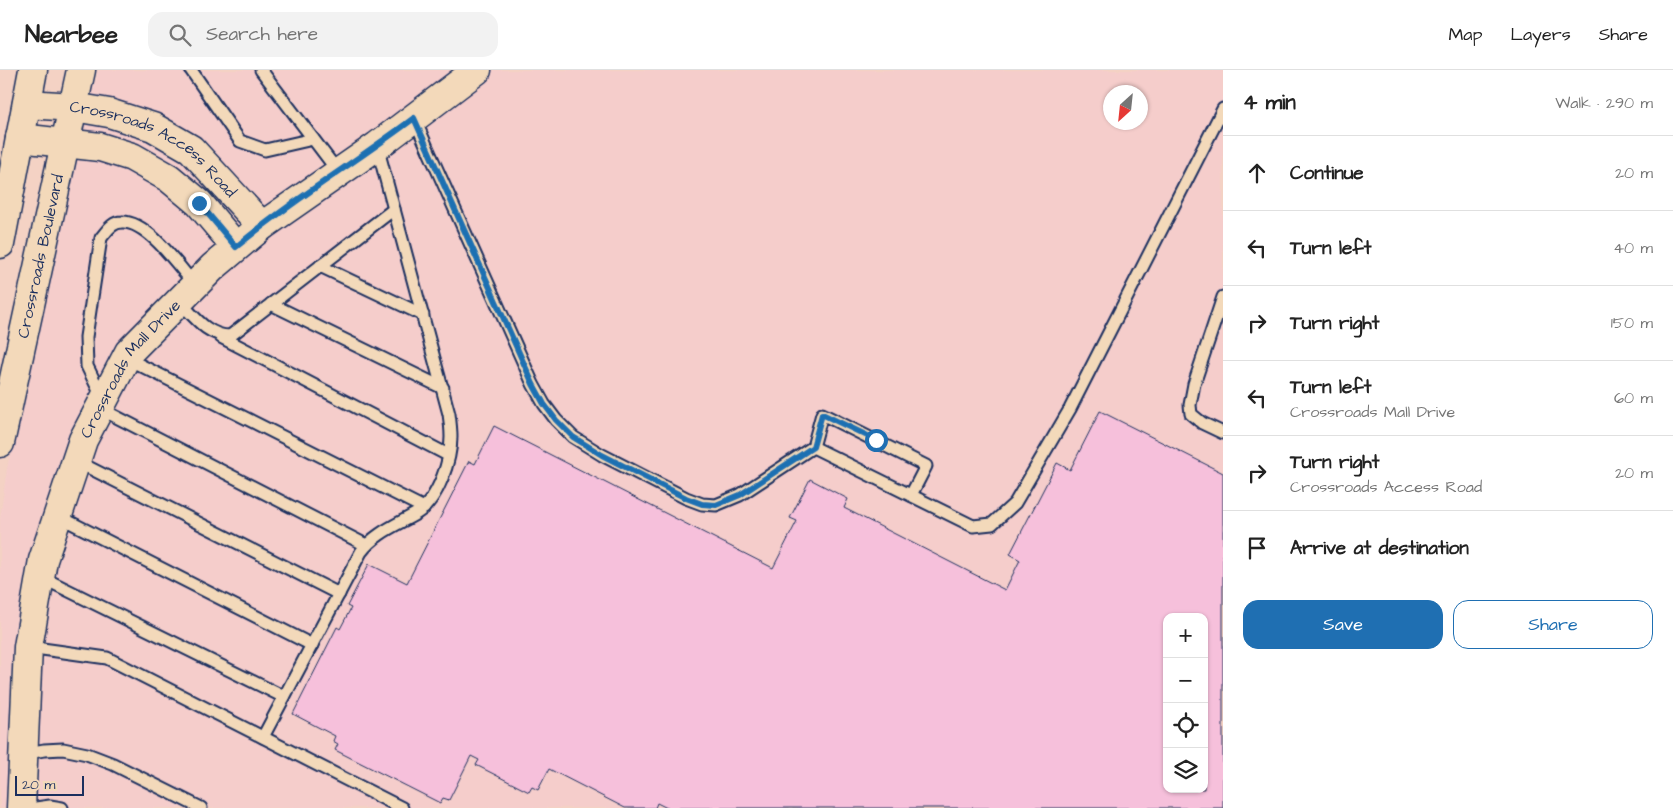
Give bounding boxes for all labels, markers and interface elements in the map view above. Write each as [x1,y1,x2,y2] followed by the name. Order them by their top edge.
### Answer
[148,12,498,57] search box
[25,18,118,52] text: Nearbee
[166,21,194,49] icon: search
[206,21,318,48] text: Search here
[1448,22,1482,47] text: Map
[1510,22,1571,47] text: Layers
[1599,22,1648,47] text: Share
[1103,85,1148,130] north arrow
[1243,88,1296,117] text: 4 min
[1555,92,1653,114] text: Walk · 290 m
[68,95,241,202] street label: Crossroads Access Road
[1243,159,1271,187] icon: ahead
[1290,160,1364,187] text: Continue
[1615,162,1653,184] text: 20 m
[12,172,69,340] street label: Crossroads Boulevard
[188,192,211,215] route end
[1243,234,1271,262] icon: left
[1290,235,1371,262] text: Turn left
[1613,237,1653,259] text: 40 m
[75,295,186,442] street label: Crossroads Mall Drive
[1243,309,1271,337] icon: right
[1290,310,1379,337] text: Turn right
[1611,312,1653,334] text: 150 m
[1290,374,1371,401] text: Turn left
[1243,384,1271,412] icon: left
[1614,387,1653,409] text: 60 m
[1290,401,1455,423] text: Crossroads Mall Drive
[865,429,888,452] route start
[1290,449,1379,476] text: Turn right
[1243,459,1271,487] icon: right
[1615,462,1653,484] text: 20 m
[1290,476,1482,498] text: Crossroads Access Road
[1243,534,1271,562] icon: arrive
[1290,535,1469,562] text: Arrive at destination
[1243,600,1443,649] button: Save
[1453,600,1653,649] button: Share
[1163,613,1208,793] map controls
[1163,613,1208,658] button: +
[1163,658,1208,703] button: −
[1163,703,1208,748] button: locate
[1163,748,1208,793] button: layers
[15,773,84,796] scale bar
[22,775,55,795] text: 20 m

